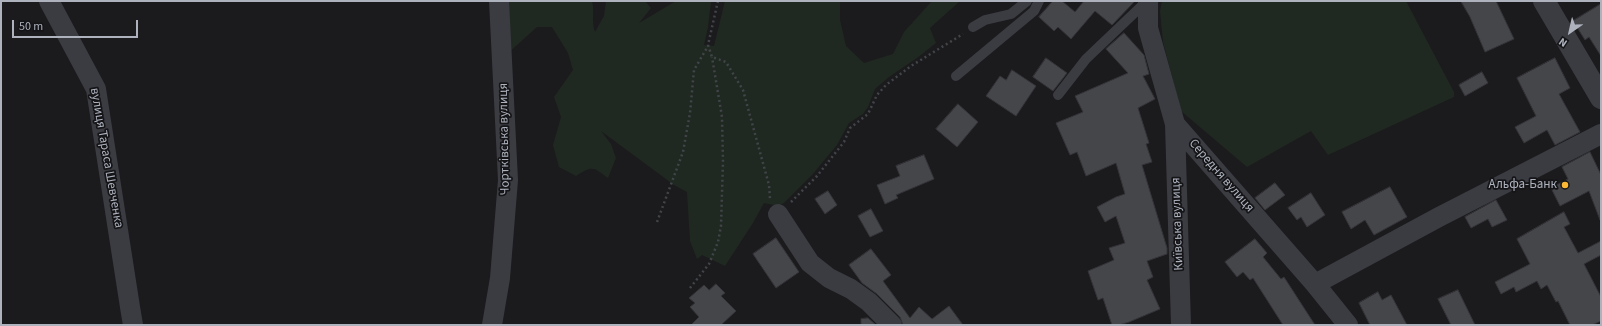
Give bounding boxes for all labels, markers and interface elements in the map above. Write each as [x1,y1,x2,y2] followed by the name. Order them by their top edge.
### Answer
[14,12,140,38] scale bar
[1550,12,1590,52] north arrow
[19,18,43,35] text: 50 m
[1556,34,1570,51] text: N
[496,83,514,195] street label: Чортківська вулиця
[86,87,126,229] street label: вулиця Тараса Шевченка
[1185,136,1257,216] street label: Середня вулиця
[1169,177,1187,271] street label: Київська вулиця
[1489,177,1557,193] place label: Альфа-Банк
[1560,180,1570,190] marker: Альфа-Банк

